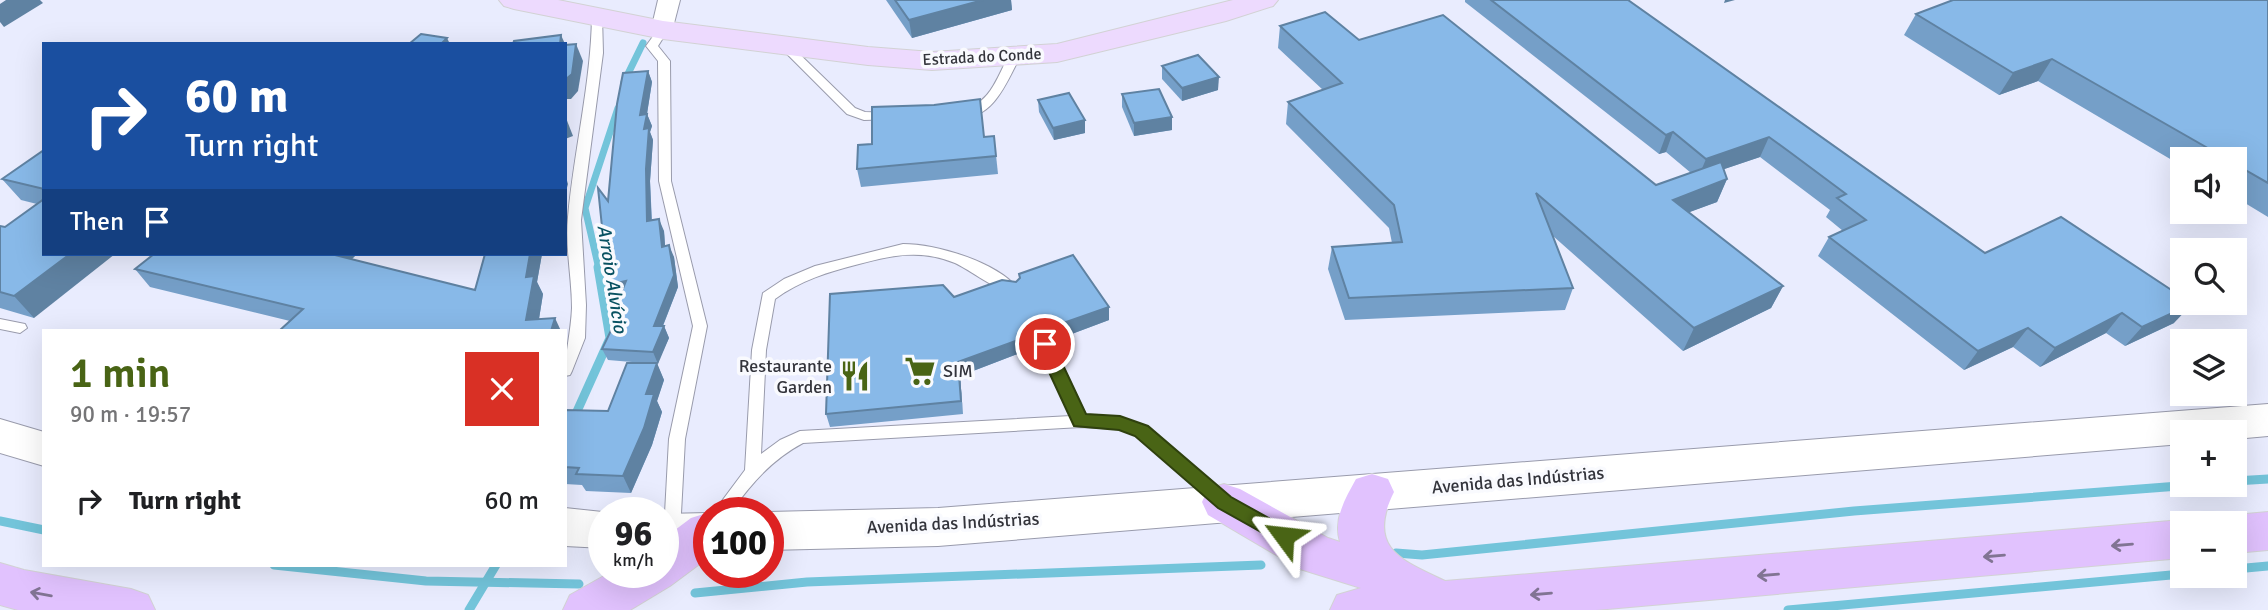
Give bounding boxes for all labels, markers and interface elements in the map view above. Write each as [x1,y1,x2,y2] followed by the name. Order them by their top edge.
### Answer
[922,44,1042,70] street label: Estrada do Conde
[185,66,288,126] text: 60 m
[70,70,161,161] icon: right
[185,126,318,165] text: Turn right
[2170,147,2247,588] map controls
[2170,147,2247,224] button: sound
[138,203,176,241] icon: arrive
[70,206,124,238] text: Then
[592,223,633,336] water label: Arroio Alvício
[2170,238,2247,315] button: search
[1015,314,1075,374] pin
[1026,325,1064,363] icon: arrive
[2170,329,2247,406] button: layers
[70,348,171,399] text: 1 min
[465,352,539,426] button: close
[903,354,937,388] supermarket icon: SIM
[739,355,832,398] place label: Restaurante Garden
[838,359,872,393] restaurant icon: Restaurante Garden
[943,360,973,382] place label: SIM
[70,400,191,429] text: 90 m · 19:57
[2170,420,2247,497] button: +
[1431,461,1605,498] street label: Avenida das Indústrias
[70,482,108,520] icon: right
[129,485,241,517] text: Turn right
[484,485,539,517] text: 60 m
[693,497,784,588] speed limit sign: 100
[1247,499,1321,573] position arrow
[866,507,1040,539] street label: Avenida das Indústrias
[2170,511,2247,588] button: −
[615,512,652,555] text: 96
[2112,539,2134,552] one-way arrow
[613,549,654,571] text: km/h
[1984,550,2006,563] one-way arrow
[1757,569,1779,582] one-way arrow
[30,587,53,600] one-way arrow
[1530,588,1553,601] one-way arrow

